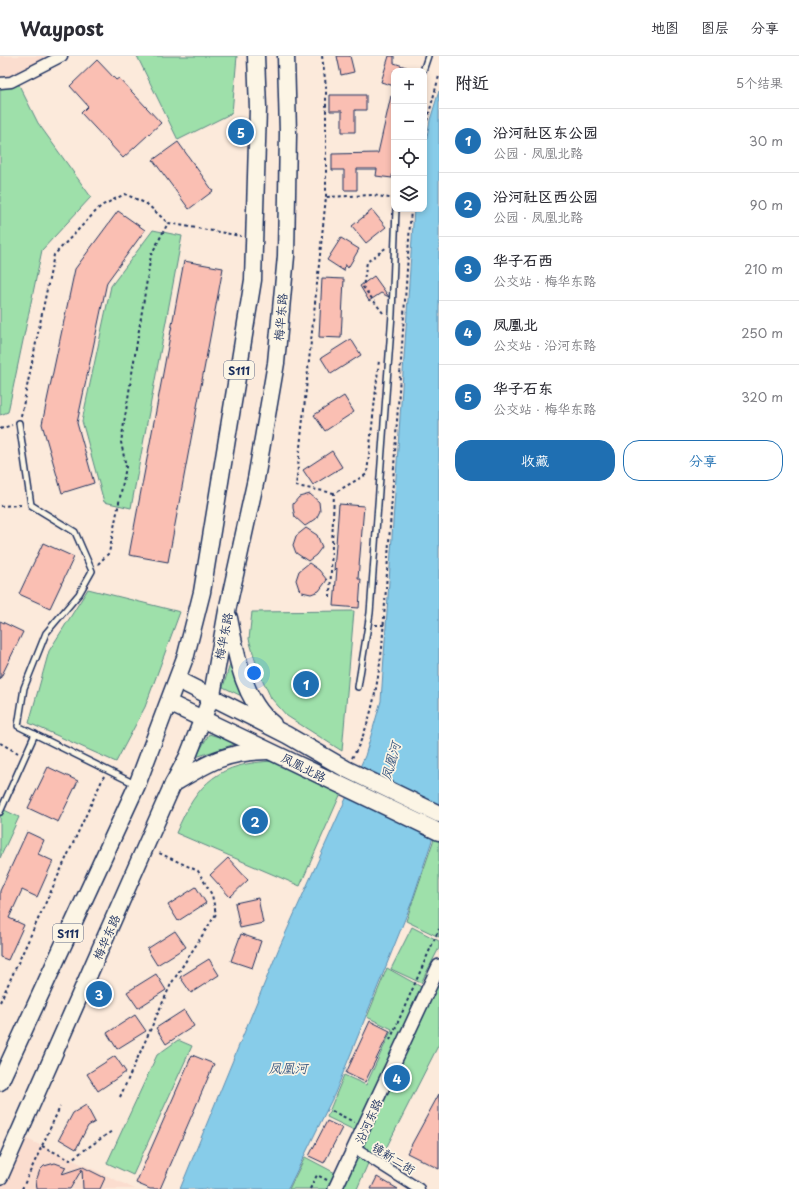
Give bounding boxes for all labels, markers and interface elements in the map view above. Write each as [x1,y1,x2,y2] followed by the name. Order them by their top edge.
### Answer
[20,14,104,42] text: Waypost
[651,17,679,38] text: 地图
[701,17,729,38] text: 图层
[751,17,779,38] text: 分享
[391,68,427,212] map controls
[391,68,427,104] button: +
[455,69,489,95] text: 附近
[736,73,783,92] text: 5个结果
[391,104,427,140] button: −
[228,117,254,147] pin: 5
[493,120,598,143] text: 沿河社区东公园
[465,131,471,150] text: 1
[749,131,783,150] text: 30 m
[391,140,427,176] button: locate
[493,143,583,162] text: 公园 · 凤凰北路
[391,176,427,212] button: layers
[493,184,598,207] text: 沿河社区西公园
[463,195,473,214] text: 2
[750,195,783,214] text: 90 m
[493,207,583,226] text: 公园 · 凤凰北路
[493,248,553,271] text: 华子石西
[464,259,472,278] text: 3
[744,259,783,278] text: 210 m
[493,271,596,290] text: 公交站 · 梅华东路
[269,292,291,342] street label: 梅华东路
[493,312,538,335] text: 凤凰北
[464,323,472,342] text: 4
[741,323,783,342] text: 250 m
[493,335,596,354] text: 公交站 · 沿河东路
[224,361,254,379] road number: S111
[493,376,553,399] text: 华子石东
[464,387,472,406] text: 5
[741,387,783,406] text: 320 m
[493,399,596,418] text: 公交站 · 梅华东路
[455,440,615,481] button: 收藏
[623,440,783,481] button: 分享
[210,611,236,661] street label: 梅华东路
[244,663,264,683] your location
[293,669,319,699] pin: 1
[375,738,405,782] water label: 凤凰河
[279,748,329,786] street label: 凤凰北路
[242,806,268,836] pin: 2
[88,911,124,963] street label: 梅华东路
[53,924,83,942] road number: S111
[86,979,112,1009] pin: 3
[268,1058,309,1077] water label: 凤凰河
[384,1063,410,1093] pin: 4
[350,1095,386,1147] street label: 沿河东路
[369,1138,419,1178] street label: 镜新二街

